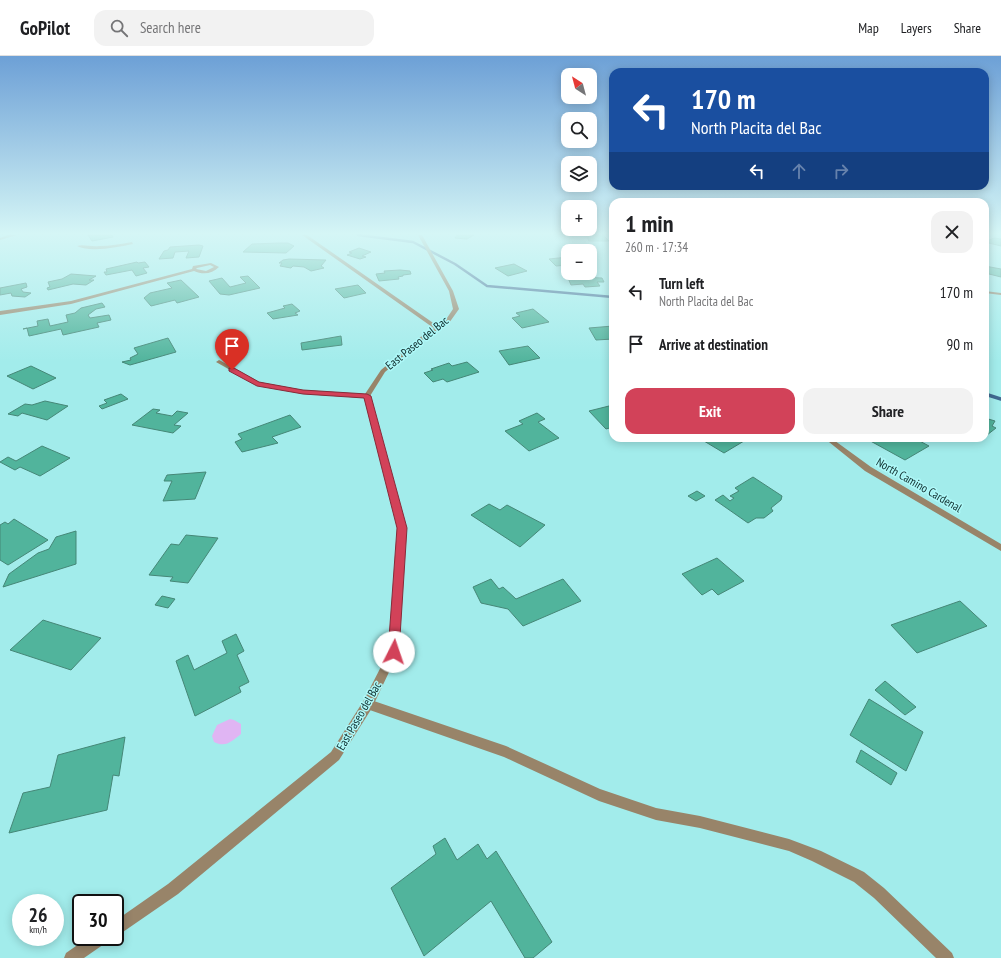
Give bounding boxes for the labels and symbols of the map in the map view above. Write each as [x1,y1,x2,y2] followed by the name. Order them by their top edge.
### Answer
[561,68,597,104] north arrow
[382,312,452,373] street label: East Paseo del Bac
[215,329,249,370] pin
[874,454,965,515] street label: North Camino Cardenal
[373,631,415,673] position arrow
[333,678,385,753] street label: East Paseo del Bac
[72,894,124,946] speed limit sign: 30

